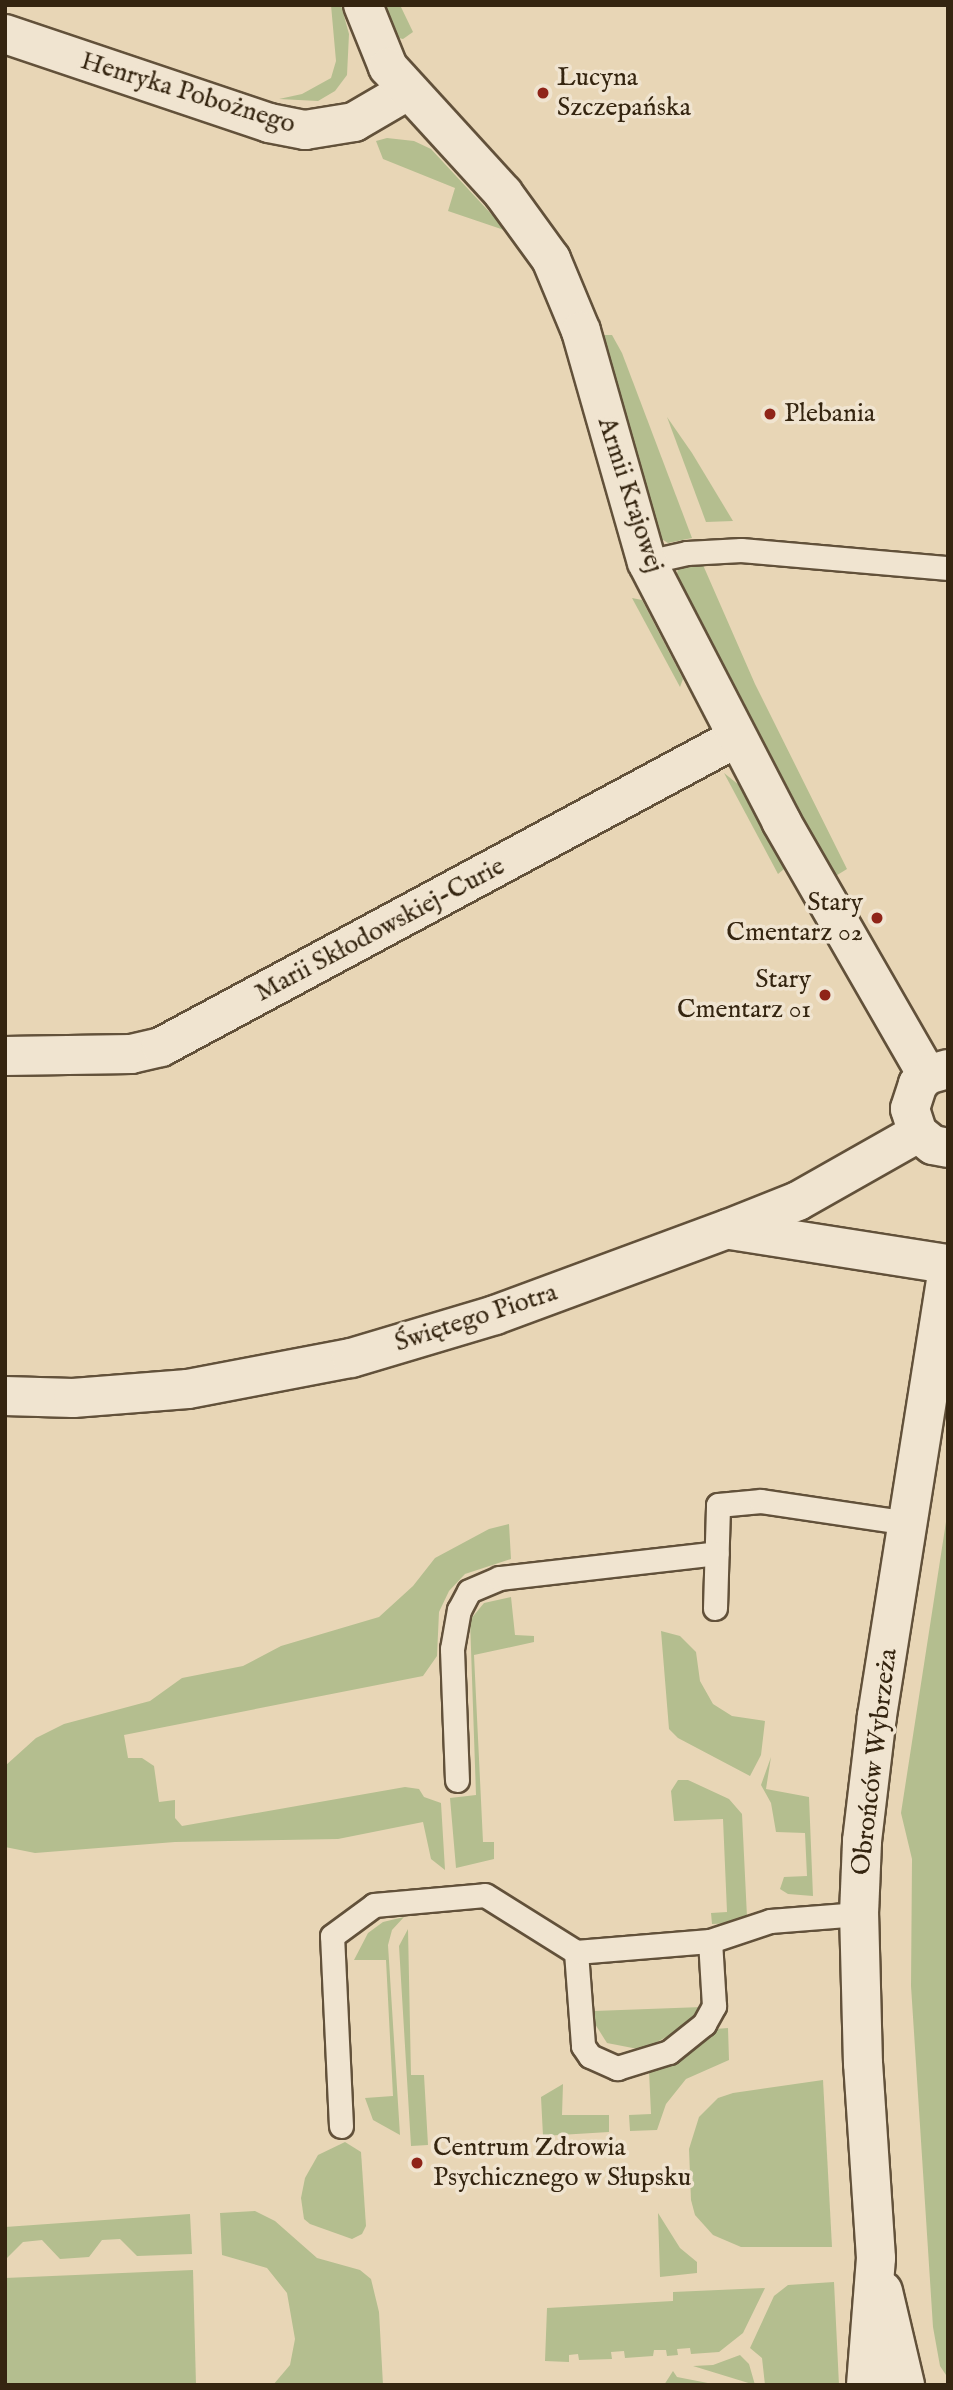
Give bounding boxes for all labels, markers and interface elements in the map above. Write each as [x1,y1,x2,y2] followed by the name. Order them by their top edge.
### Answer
[77,46,299,140] street label: Henryka Pobożnego
[557,62,691,124] place label: Lucyna Szczepańska
[535,85,551,101] marker: Lucyna Szczepańska
[784,398,875,430] place label: Plebania
[762,406,778,422] marker: Plebania
[590,413,670,577] street label: Armii Krajowej
[250,851,510,1009] street label: Marii Skłodowskiej-Curie
[726,887,863,948] place label: Stary Cmentarz 02
[869,910,885,926] marker: Stary Cmentarz 02
[677,964,811,1026] place label: Stary Cmentarz 01
[817,987,833,1003] marker: Stary Cmentarz 01
[391,1277,561,1359] street label: Świętego Piotra
[846,1647,904,1877] street label: Obrońców Wybrzeża
[433,2132,691,2194] place label: Centrum Zdrowia Psychicznego w Słupsku
[407,2153,427,2173] marker: Centrum Zdrowia Psychicznego w Słupsku

